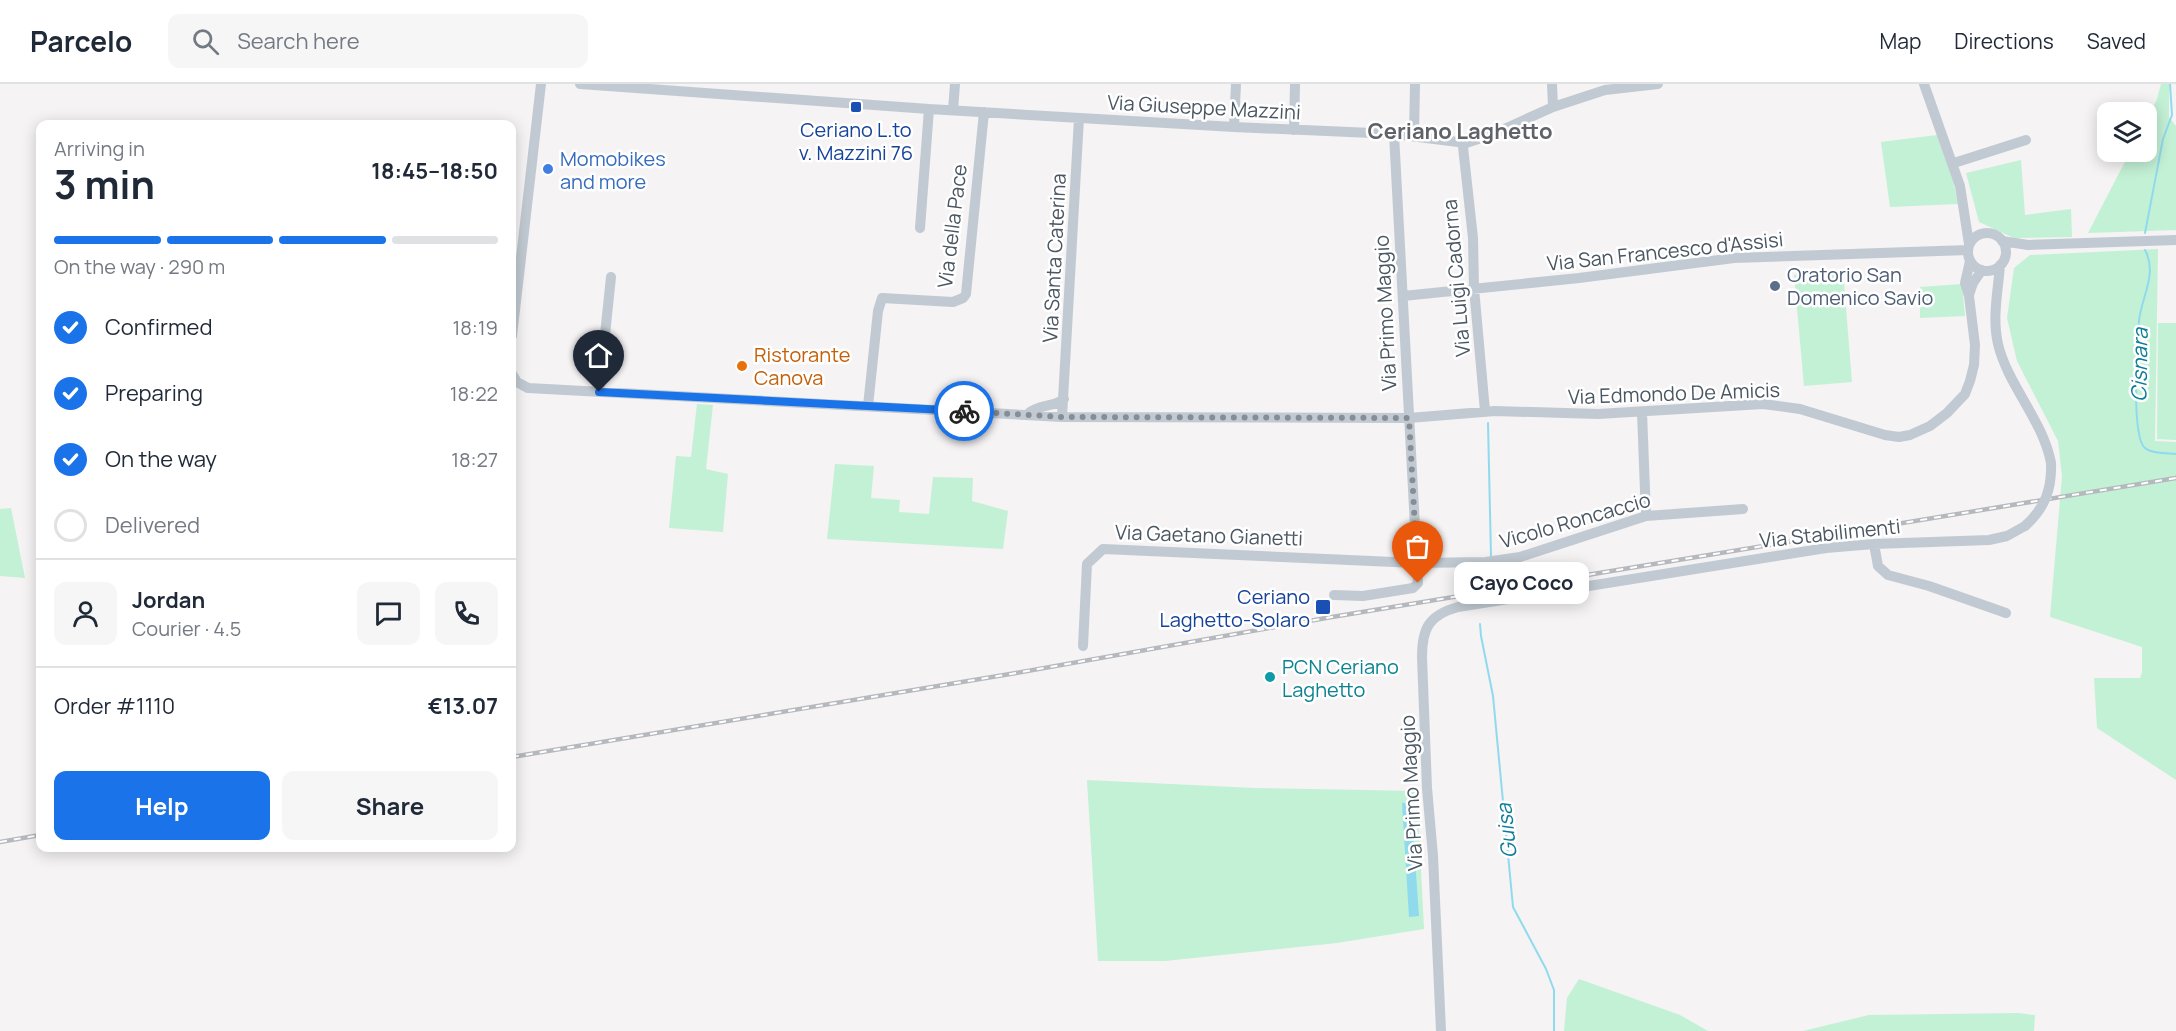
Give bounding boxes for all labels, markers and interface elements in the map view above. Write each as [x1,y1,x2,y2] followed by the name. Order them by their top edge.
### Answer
[168,14,588,68] search box
[30,22,132,60] text: Parcelo
[189,25,222,58] icon: search
[237,26,360,56] text: Search here
[1880,27,1921,55] text: Map
[1954,27,2054,55] text: Directions
[2087,27,2146,55] text: Saved
[1107,88,1301,126] street label: Via Giuseppe Mazzini
[849,100,863,114] marker: Ceriano L.to v. Mazzini 76
[2097,102,2157,162] map controls
[2097,102,2157,162] button: layers
[799,116,913,166] place label: Ceriano L.to v. Mazzini 76
[1368,116,1553,146] district label: Ceriano Laghetto
[54,135,145,162] text: Arriving in
[560,145,666,195] place label: Momobikes and more
[371,156,498,186] text: 18:45–18:50
[54,157,155,211] text: 3 min
[541,162,555,176] marker: Momobikes and more
[931,163,973,289] street label: Via della Pace
[1036,173,1072,343] street label: Via Santa Caterina
[1436,198,1476,358] street label: Via Luigi Cadorna
[1546,225,1784,277] street label: Via San Francesco d'Assisi
[1367,234,1403,392] street label: Via Primo Maggio
[54,253,225,280] text: On the way · 290 m
[1787,261,1934,311] place label: Oratorio San Domenico Savio
[1768,279,1782,293] marker: Oratorio San Domenico Savio
[54,311,87,344] icon: check
[105,312,213,342] text: Confirmed
[452,314,498,341] text: 18:19
[2124,326,2154,402] water label: Cisnara
[573,330,624,392] pin
[582,339,615,372] icon: home
[754,341,850,391] place label: Ristorante Canova
[735,359,749,373] marker: Ristorante Canova
[1567,376,1781,410] street label: Via Edmondo De Amicis
[54,377,87,410] icon: check
[105,378,203,408] text: Preparing
[450,380,498,407] text: 18:22
[934,381,994,441] courier
[948,395,981,428] icon: bike
[54,443,87,476] icon: check
[105,444,217,474] text: On the way
[451,446,498,473] text: 18:27
[1496,485,1654,554] street label: Vicolo Roncaccio
[105,510,200,540] text: Delivered
[1758,512,1902,554] street label: Via Stabilimenti
[1115,518,1303,552] street label: Via Gaetano Gianetti
[1392,521,1443,583] pin
[1401,530,1434,563] icon: bag
[1454,562,1589,604] callout: Cayo Coco
[1470,569,1573,596] text: Cayo Coco
[54,582,117,645] button: person
[357,582,420,645] button: chat
[435,582,498,645] button: phone
[1159,583,1310,633] place label: Ceriano Laghetto-Solaro
[132,585,205,615] text: Jordan
[1314,598,1332,616] marker: Ceriano Laghetto-Solaro
[132,615,241,642] text: Courier · 4.5
[1282,653,1399,703] place label: PCN Ceriano Laghetto
[1263,670,1277,684] marker: PCN Ceriano Laghetto
[54,691,175,721] text: Order #1110
[428,691,498,721] text: €13.07
[1393,714,1429,872] street label: Via Primo Maggio
[54,771,270,840] button: Help
[282,771,498,840] button: Share
[1489,801,1523,860] water label: Guisa

